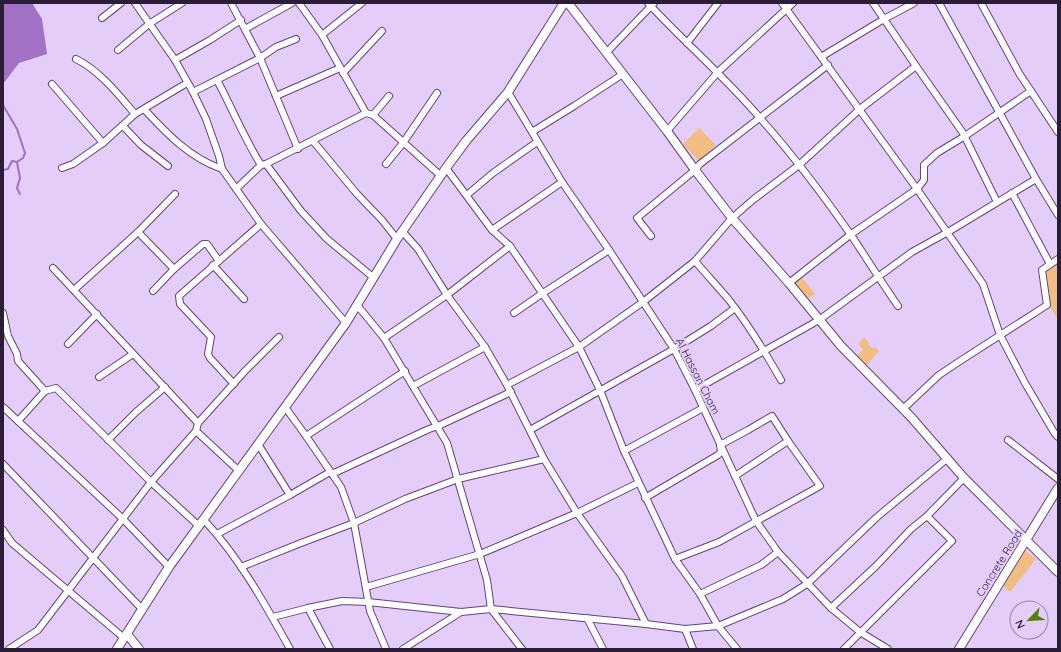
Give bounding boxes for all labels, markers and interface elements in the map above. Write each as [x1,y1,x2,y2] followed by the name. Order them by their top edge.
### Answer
[673,335,723,417] street label: Al Hassan Cham
[973,527,1025,599] street label: Concrete Road
[1009,600,1049,640] north arrow
[1012,618,1028,631] text: N

